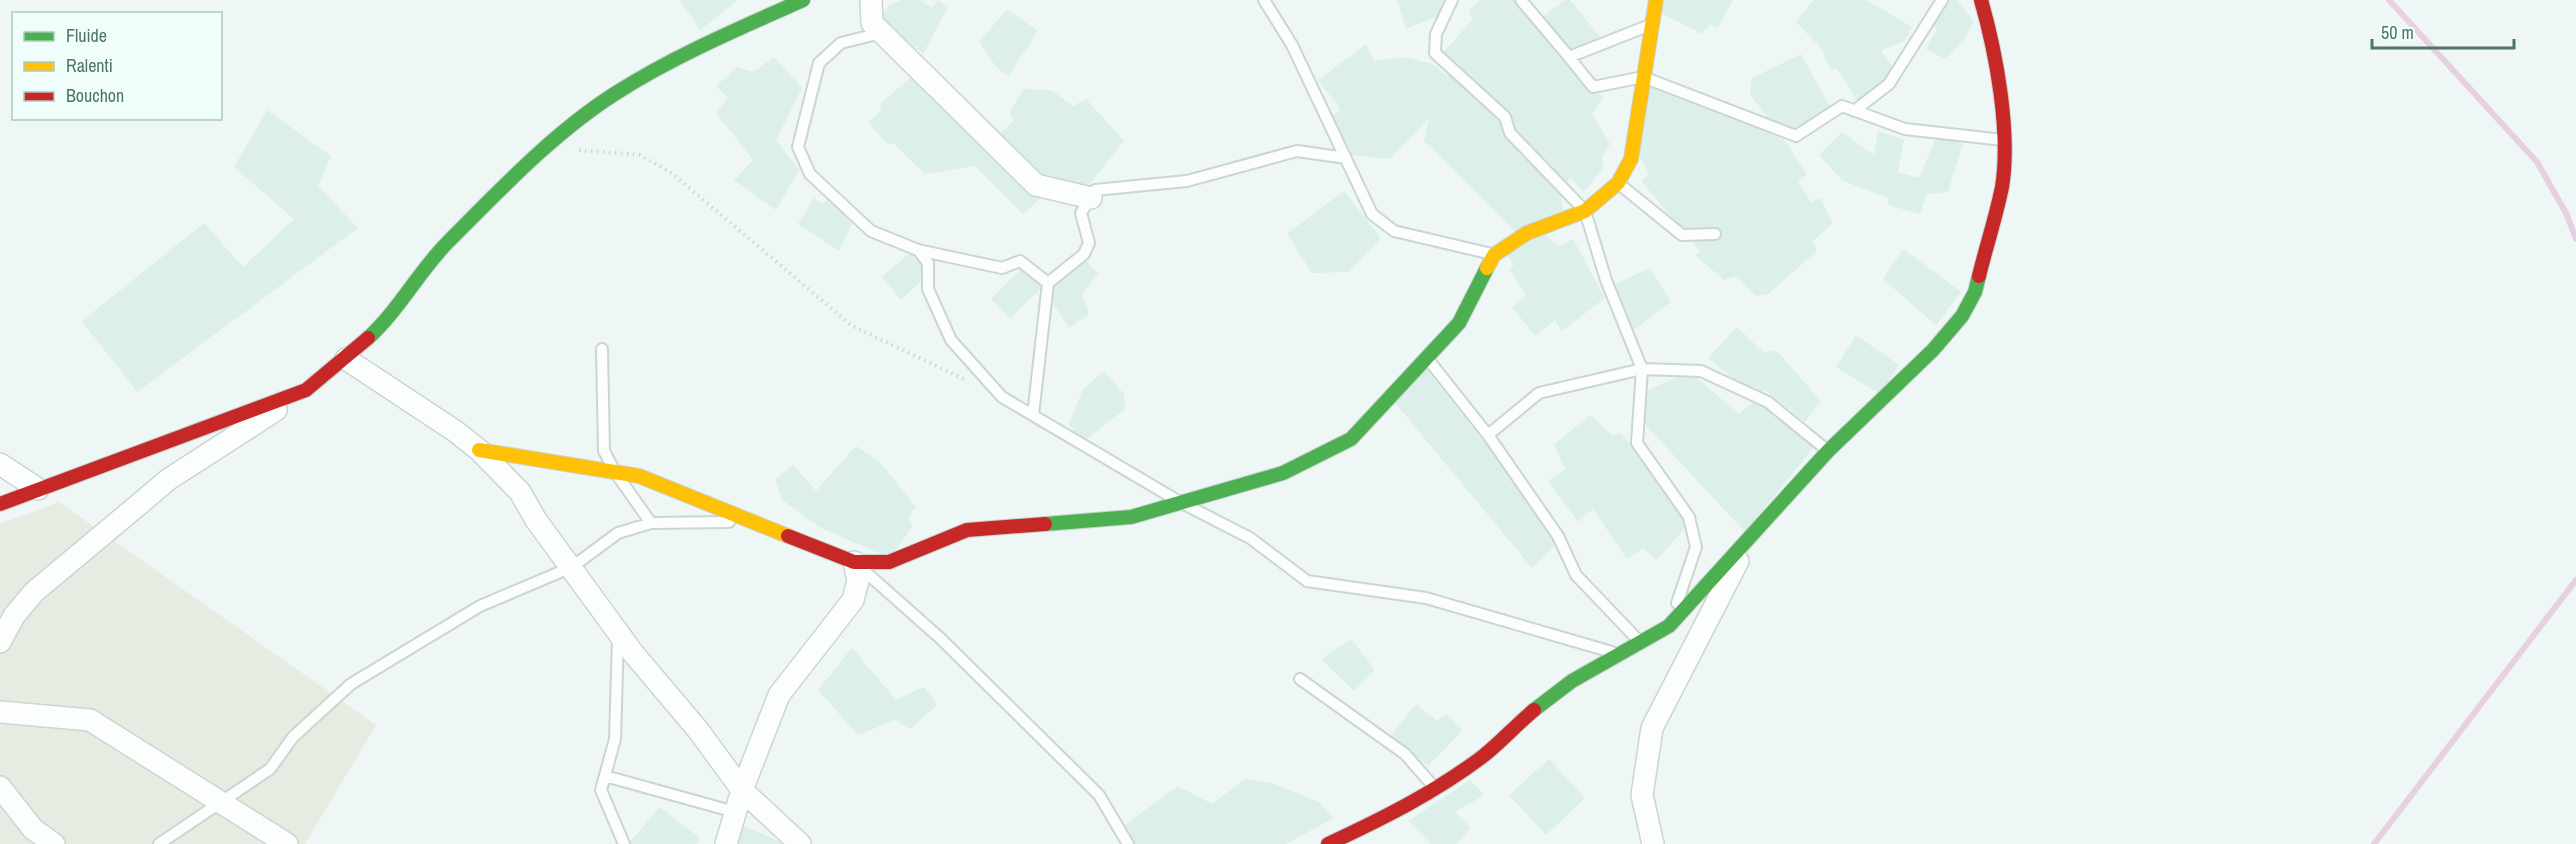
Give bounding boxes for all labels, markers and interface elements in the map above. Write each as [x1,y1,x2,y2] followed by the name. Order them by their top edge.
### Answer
[12,12,222,120] legend
[2372,12,2514,50] scale bar
[2381,20,2414,45] text: 50 m
[66,23,107,48] text: Fluide
[66,53,113,78] text: Ralenti
[66,83,124,108] text: Bouchon

